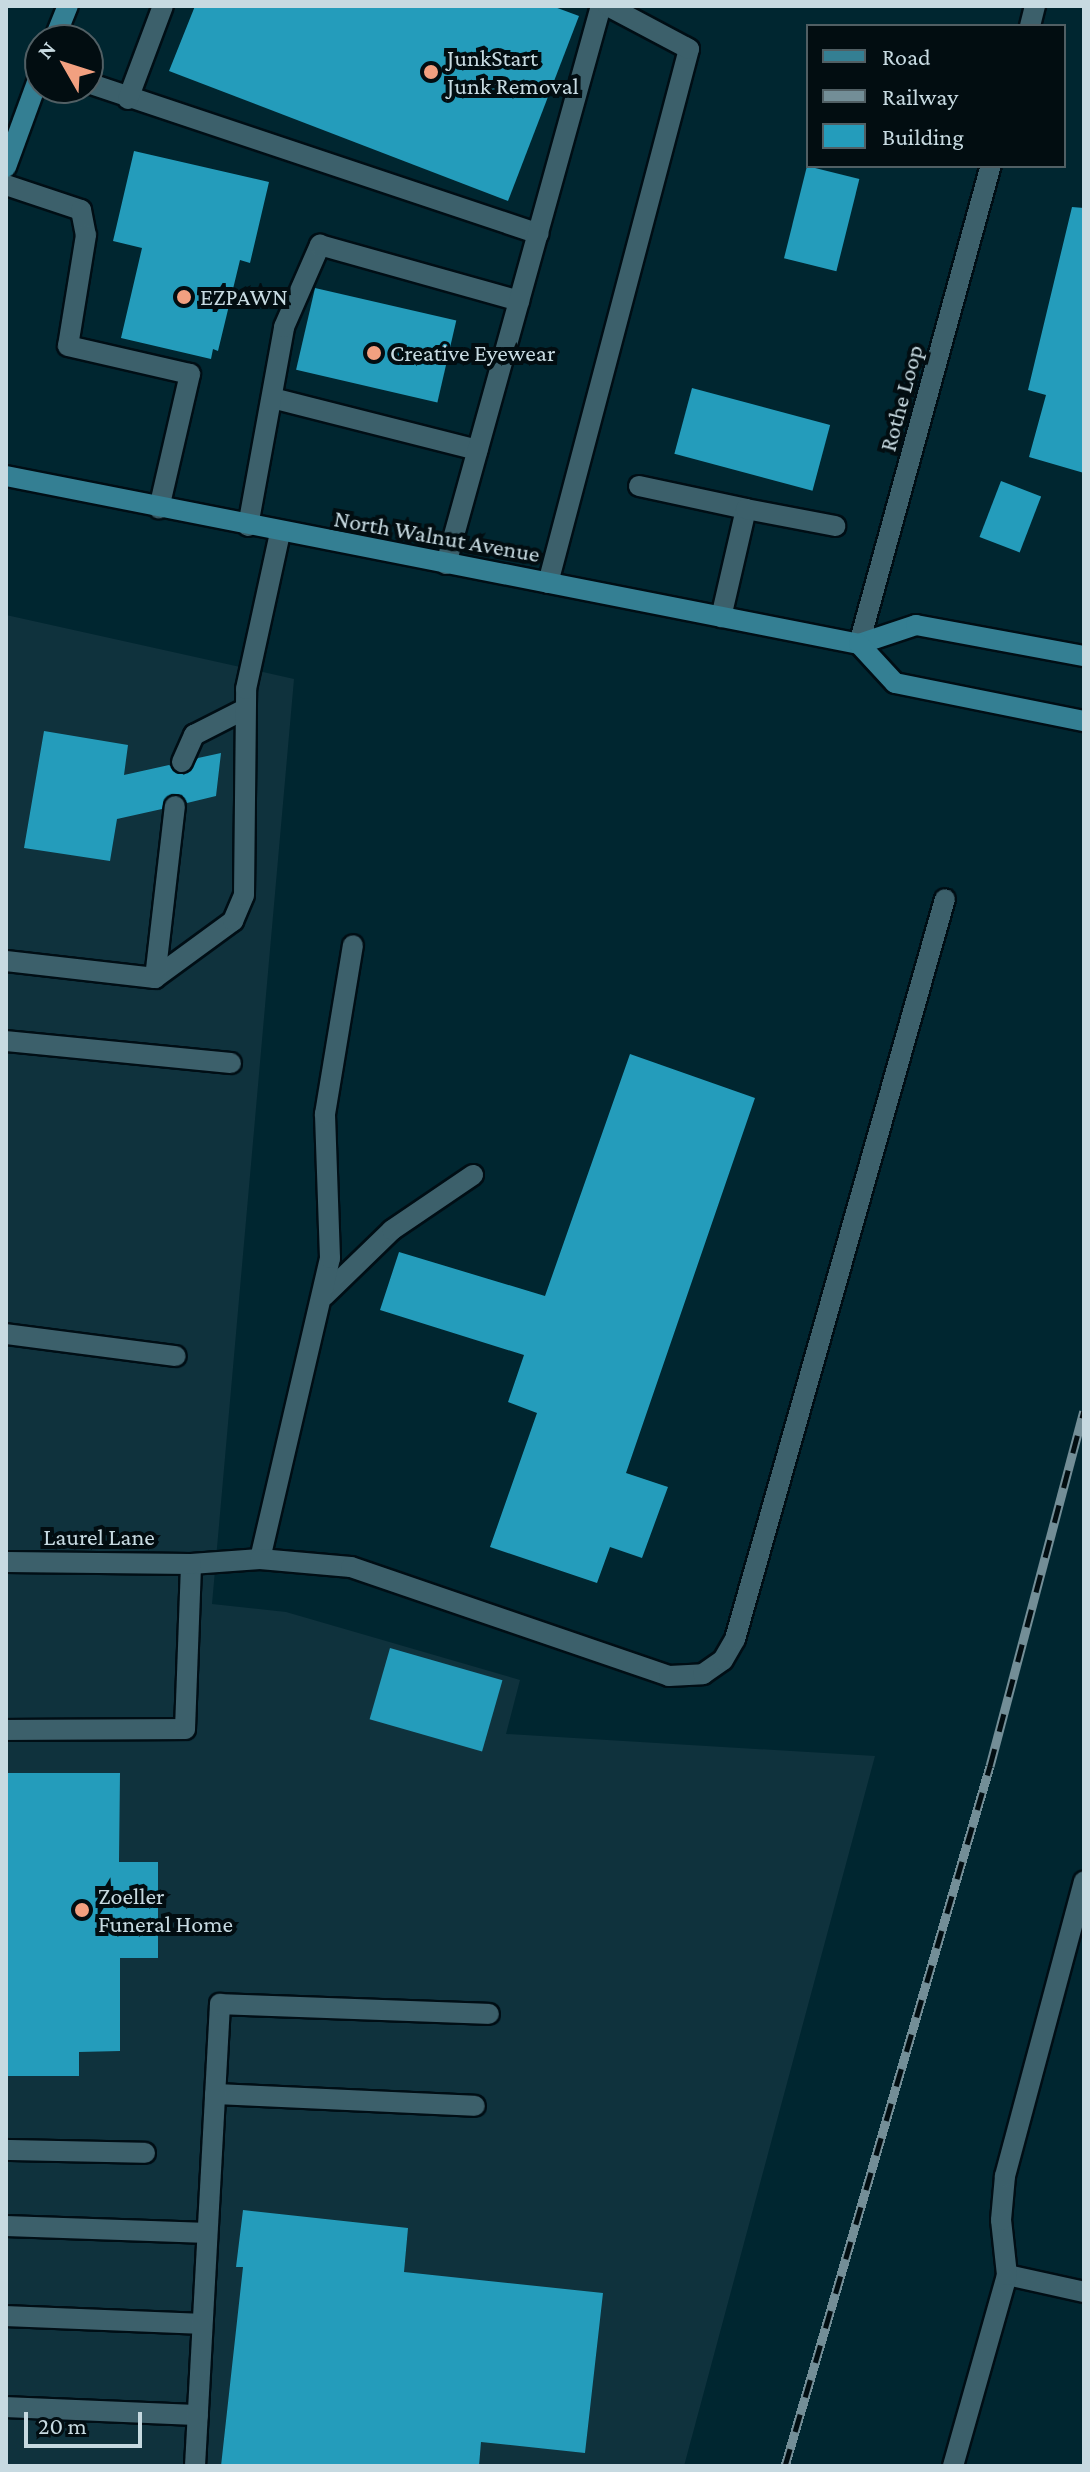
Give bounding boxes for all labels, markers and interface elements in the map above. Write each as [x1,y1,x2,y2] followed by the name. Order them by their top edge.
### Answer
[24,24,104,104] north arrow
[806,24,1066,168] legend
[32,36,61,64] text: N
[882,43,931,70] text: Road
[447,44,579,100] place label: JunkStart Junk Removal
[422,63,440,81] marker: JunkStart Junk Removal
[882,83,958,110] text: Railway
[882,123,964,150] text: Building
[200,283,288,311] place label: EZPAWN
[175,288,193,306] marker: EZPAWN
[390,339,555,367] place label: Creative Eyewear
[873,342,929,454] street label: Rothe Loop
[365,344,383,362] marker: Creative Eyewear
[332,504,542,568] street label: North Walnut Avenue
[43,1523,155,1551] street label: Laurel Lane
[98,1882,233,1938] place label: Zoeller Funeral Home
[73,1901,91,1919] marker: Zoeller Funeral Home
[28,2396,146,2446] scale bar
[38,2412,87,2439] text: 20 m

